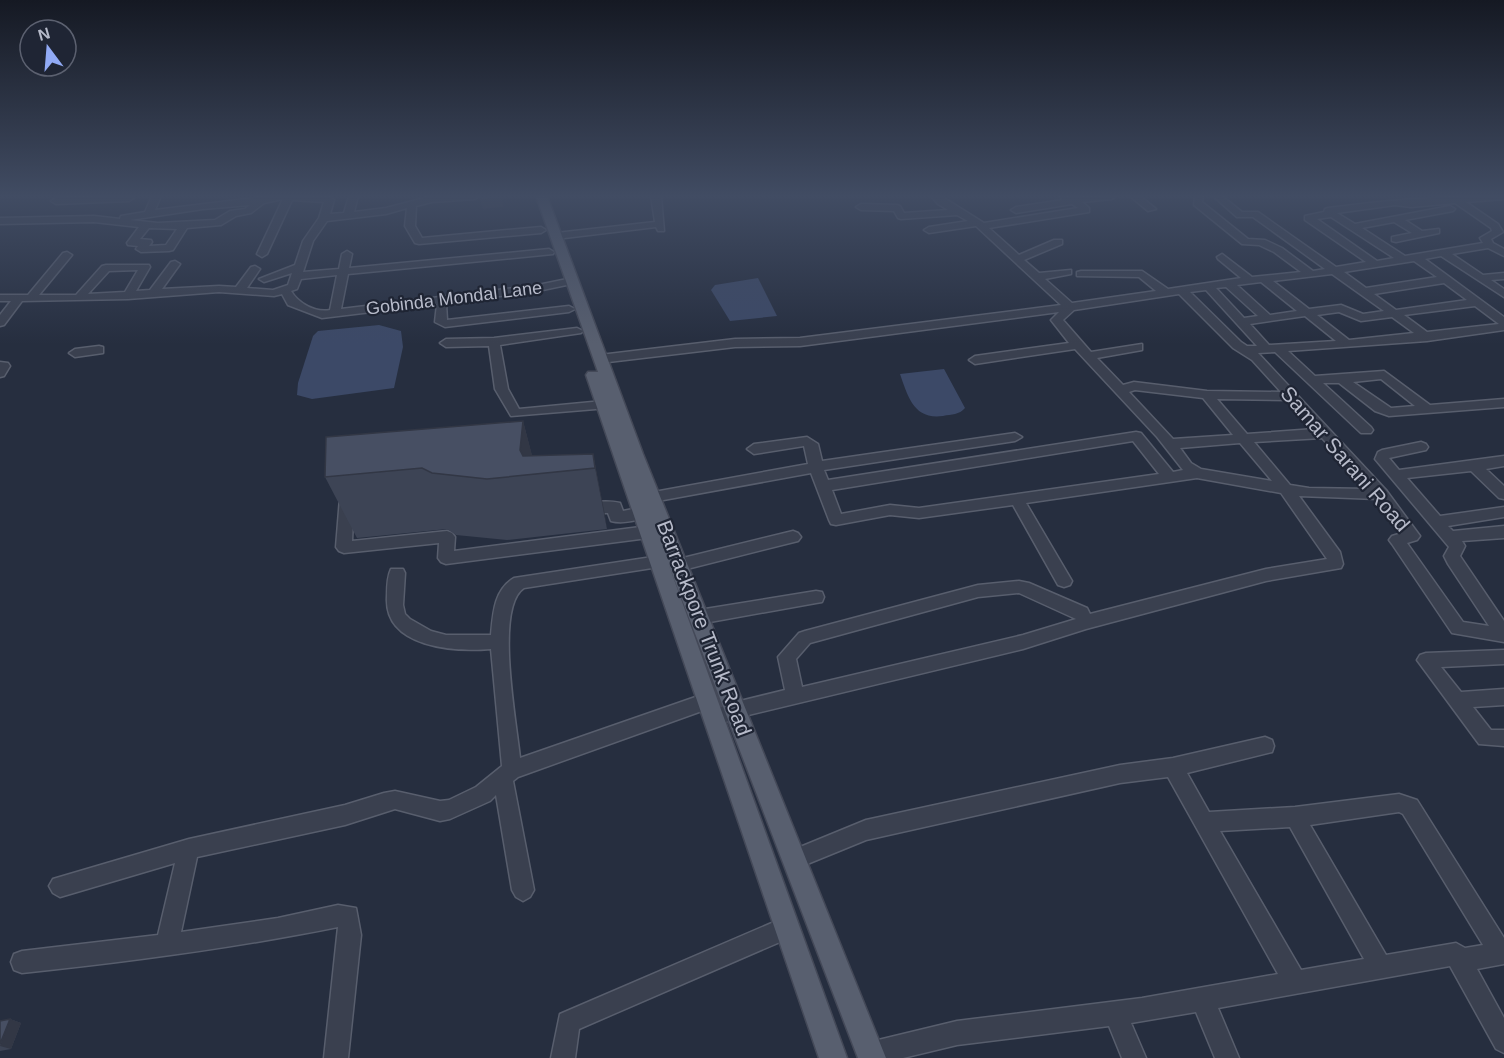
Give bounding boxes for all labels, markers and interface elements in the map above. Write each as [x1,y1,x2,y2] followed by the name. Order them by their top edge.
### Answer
[18,18,78,78] north arrow
[36,24,52,44] text: N
[365,277,543,319] street label: Gobinda Mondal Lane
[1276,382,1415,536] street label: Samar Sarani Road
[653,517,756,739] street label: Barrackpore Trunk Road

